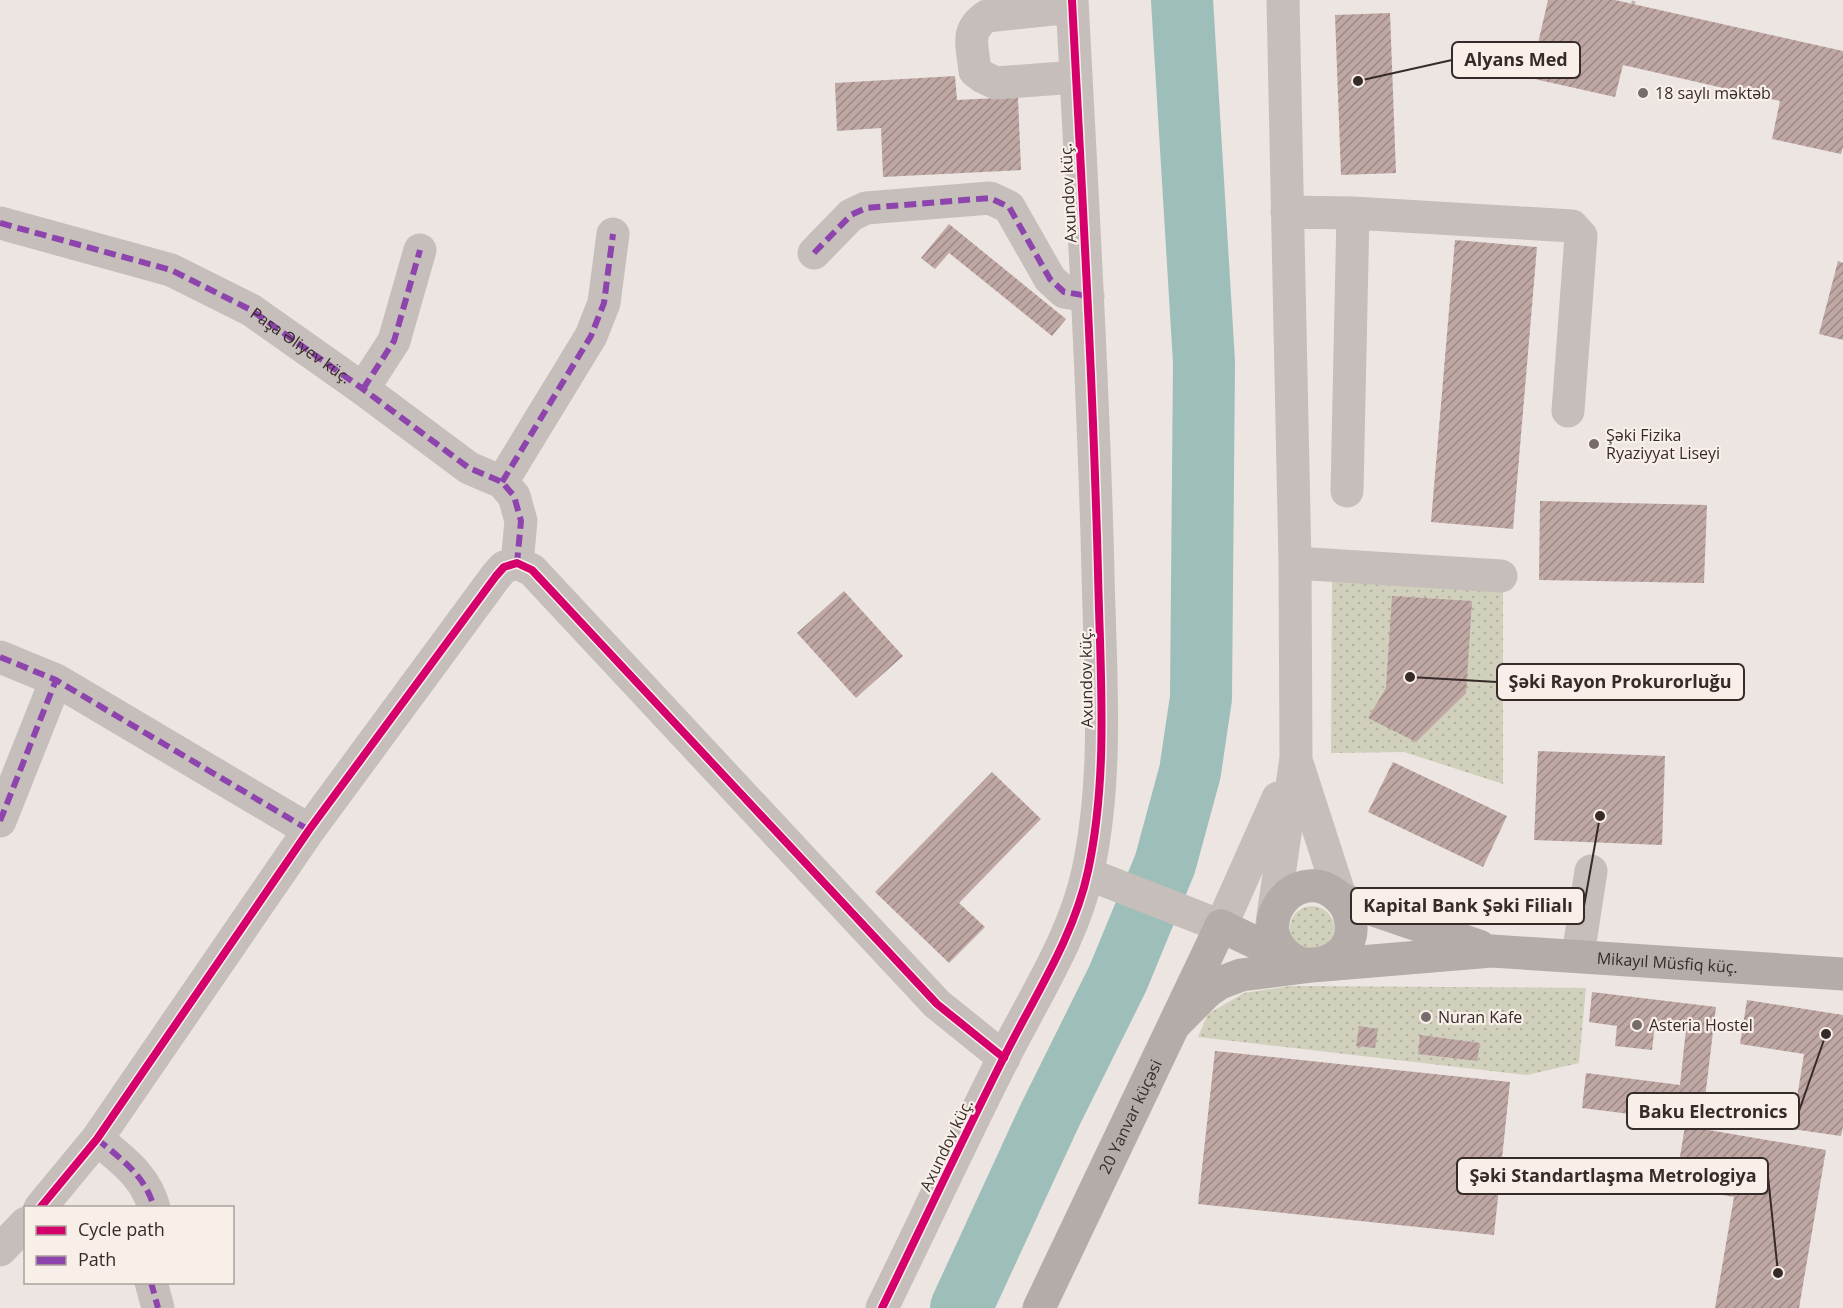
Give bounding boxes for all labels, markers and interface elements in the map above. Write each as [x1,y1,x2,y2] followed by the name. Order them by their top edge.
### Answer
[1452,42,1580,78] callout: Alyans Med
[1464,47,1568,71] text: Alyans Med
[1655,82,1771,104] place label: 18 saylı məktəb
[1636,86,1650,100] marker: 18 saylı məktəb
[1054,143,1082,243] street label: Axundov küç.
[246,302,356,388] street label: Paşa Əliyev küç.
[1606,424,1720,464] place label: Şəki Fizika Ryaziyyat Liseyi
[1587,437,1601,451] marker: Şəki Fizika Ryaziyyat Liseyi
[1074,628,1098,728] street label: Axundov küç.
[1497,664,1744,700] callout: Şəki Rayon Prokurorluğu
[1509,669,1731,693] text: Şəki Rayon Prokurorluğu
[1351,888,1584,924] callout: Kapital Bank Şəki Filialı
[1363,893,1573,917] text: Kapital Bank Şəki Filialı
[1596,947,1738,978] street label: Mikayıl Müsfiq küç.
[1438,1006,1522,1028] place label: Nuran Kafe
[1419,1010,1433,1024] marker: Nuran Kafe
[1649,1014,1753,1036] place label: Asteria Hostel
[1630,1018,1644,1032] marker: Asteria Hostel
[1094,1056,1167,1177] street label: 20 Yanvar küçəsi
[1627,1093,1799,1129] callout: Baku Electronics
[914,1095,978,1195] street label: Axundov küç.
[1639,1099,1787,1123] text: Baku Electronics
[1457,1158,1768,1194] callout: Şəki Standartlaşma Metrologiya
[1469,1163,1757,1187] text: Şəki Standartlaşma Metrologiya
[24,1206,234,1284] legend
[78,1217,165,1241] text: Cycle path
[78,1247,116,1271] text: Path

